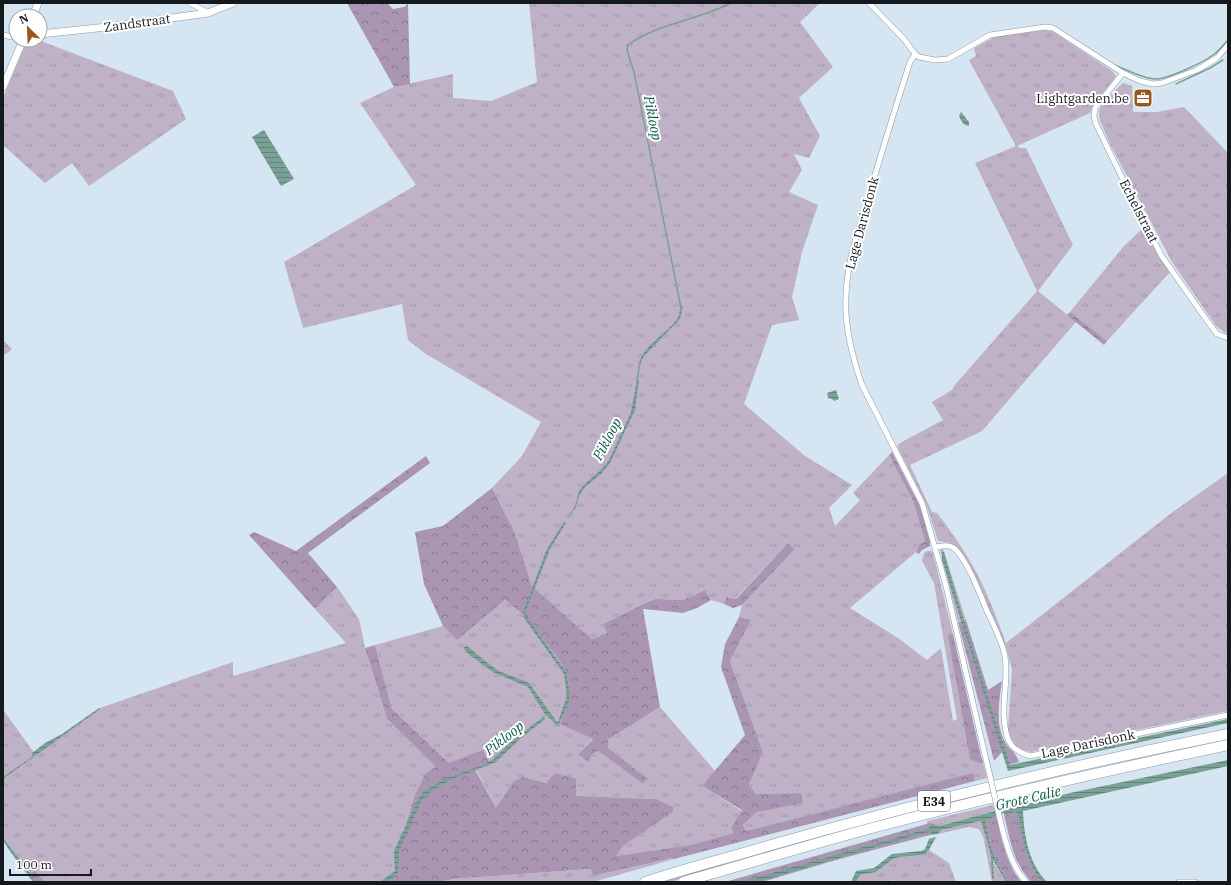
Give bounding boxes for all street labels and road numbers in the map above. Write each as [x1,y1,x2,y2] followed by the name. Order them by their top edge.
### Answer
[103,10,172,36] street label: Zandstraat
[841,174,883,271] street label: Lage Darisdonk
[1116,176,1162,246] street label: Echelstraat
[1040,726,1137,762] street label: Lage Darisdonk
[918,791,950,811] road number: E34

